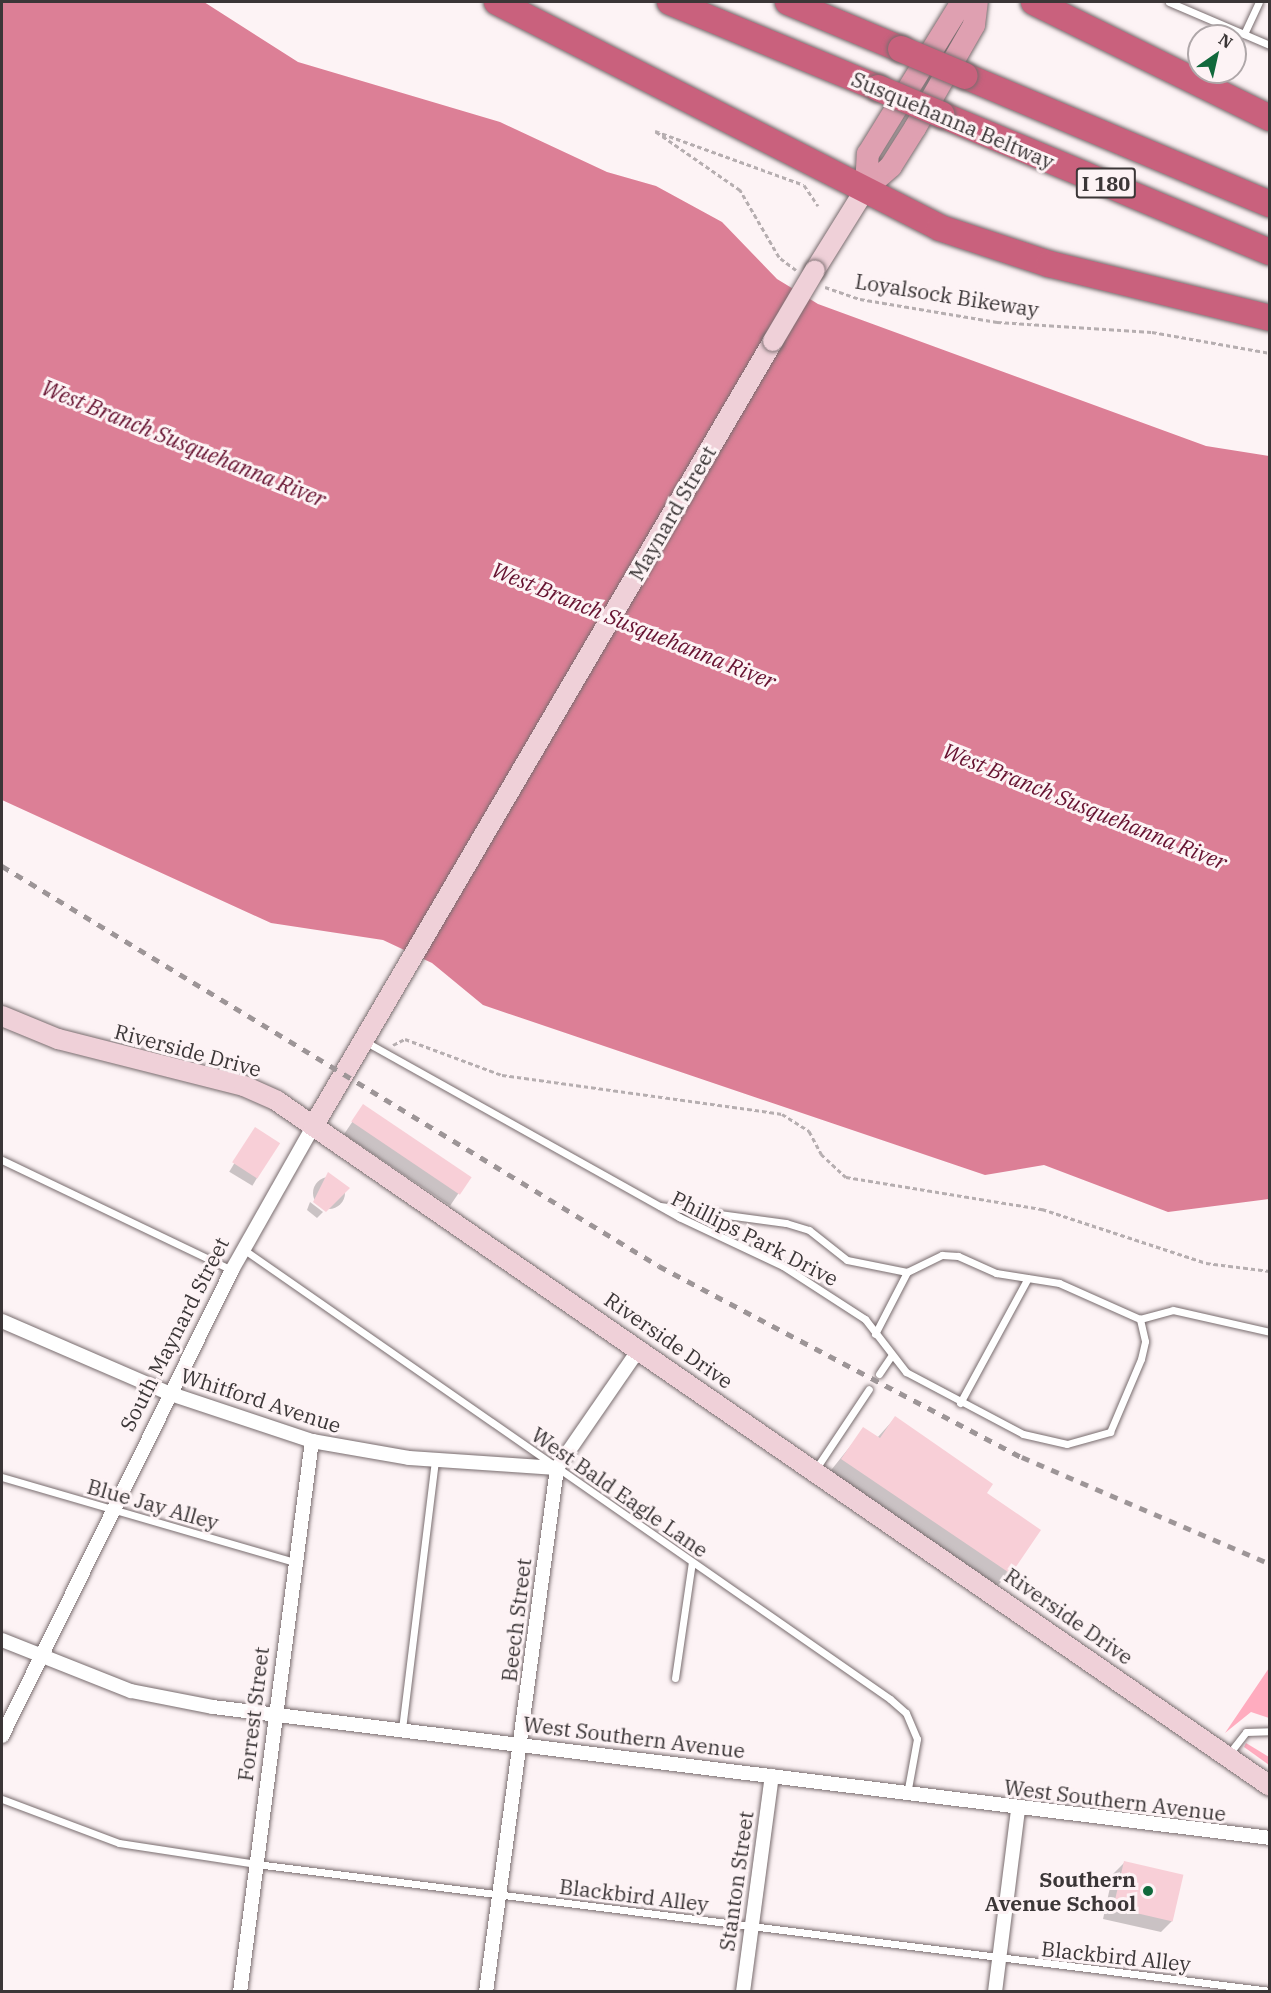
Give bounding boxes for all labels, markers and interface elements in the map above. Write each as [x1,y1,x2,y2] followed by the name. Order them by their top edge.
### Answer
[1187,24,1247,84] north arrow
[1215,29,1237,53] text: N
[848,66,1058,174] street label: Susquehanna Beltway
[1074,166,1138,200] road number: I 180
[853,268,1041,322] street label: Loyalsock Bikeway
[38,374,330,512] water label: West Branch Susquehanna River
[623,441,721,585] street label: Maynard Street
[488,556,780,694] water label: West Branch Susquehanna River
[939,737,1231,875] water label: West Branch Susquehanna River
[112,1018,264,1082] street label: Riverside Drive
[667,1185,843,1291] street label: Phillips Park Drive
[114,1233,234,1435] street label: South Maynard Street
[600,1286,738,1394] street label: Riverside Drive
[178,1362,344,1438] street label: Whitford Avenue
[527,1422,713,1562] street label: West Bald Eagle Lane
[84,1473,222,1535] street label: Blue Jay Alley
[496,1557,536,1683] street label: Beech Street
[1000,1562,1138,1670] street label: Riverside Drive
[232,1645,274,1783] street label: Forrest Street
[522,1711,746,1763] street label: West Southern Avenue
[1003,1774,1227,1826] street label: West Southern Avenue
[714,1809,758,1953] street label: Stanton Street
[985,1866,1136,1916] place label: Southern Avenue School
[558,1873,710,1917] street label: Blackbird Alley
[1141,1884,1155,1898] marker: Southern Avenue School
[1040,1936,1192,1976] street label: Blackbird Alley

